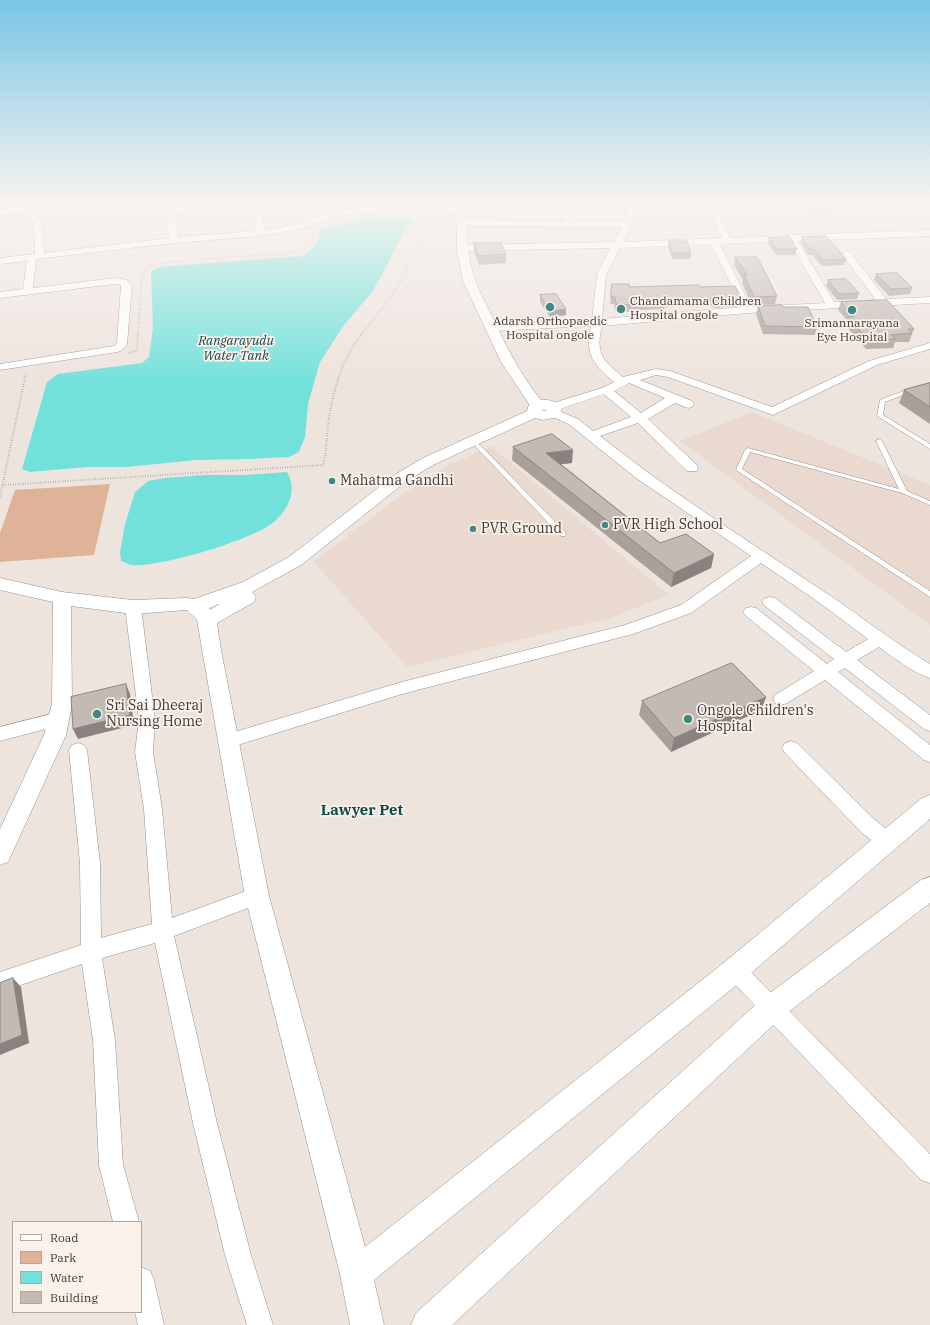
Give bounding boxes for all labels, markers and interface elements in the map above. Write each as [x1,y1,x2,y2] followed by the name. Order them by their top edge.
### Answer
[630,295,761,323] place label: Chandamama Children Hospital ongole
[544,301,556,313] marker: Adarsh Orthopaedic Hospital ongole
[615,303,627,315] marker: Chandamama Children Hospital ongole
[846,304,858,316] marker: Srimannarayana Eye Hospital
[493,315,607,343] place label: Adarsh Orthopaedic Hospital ongole
[805,317,899,345] place label: Srimannarayana Eye Hospital
[198,333,274,364] water label: Rangarayudu Water Tank
[340,473,454,489] place label: Mahatma Gandhi
[327,476,337,486] marker: Mahatma Gandhi
[613,517,723,533] place label: PVR High School
[600,520,610,530] marker: PVR High School
[481,521,562,537] place label: PVR Ground
[468,524,478,534] marker: PVR Ground
[106,698,203,730] place label: Sri Sai Dheeraj Nursing Home
[697,703,814,736] place label: Ongole Children's Hospital
[91,708,103,720] marker: Sri Sai Dheeraj Nursing Home
[682,713,694,725] marker: Ongole Children's Hospital
[321,802,403,820] district label: Lawyer Pet
[12,1221,142,1313] legend
[50,1230,79,1245] text: Road
[50,1250,76,1265] text: Park
[50,1270,83,1285] text: Water
[50,1290,98,1305] text: Building

